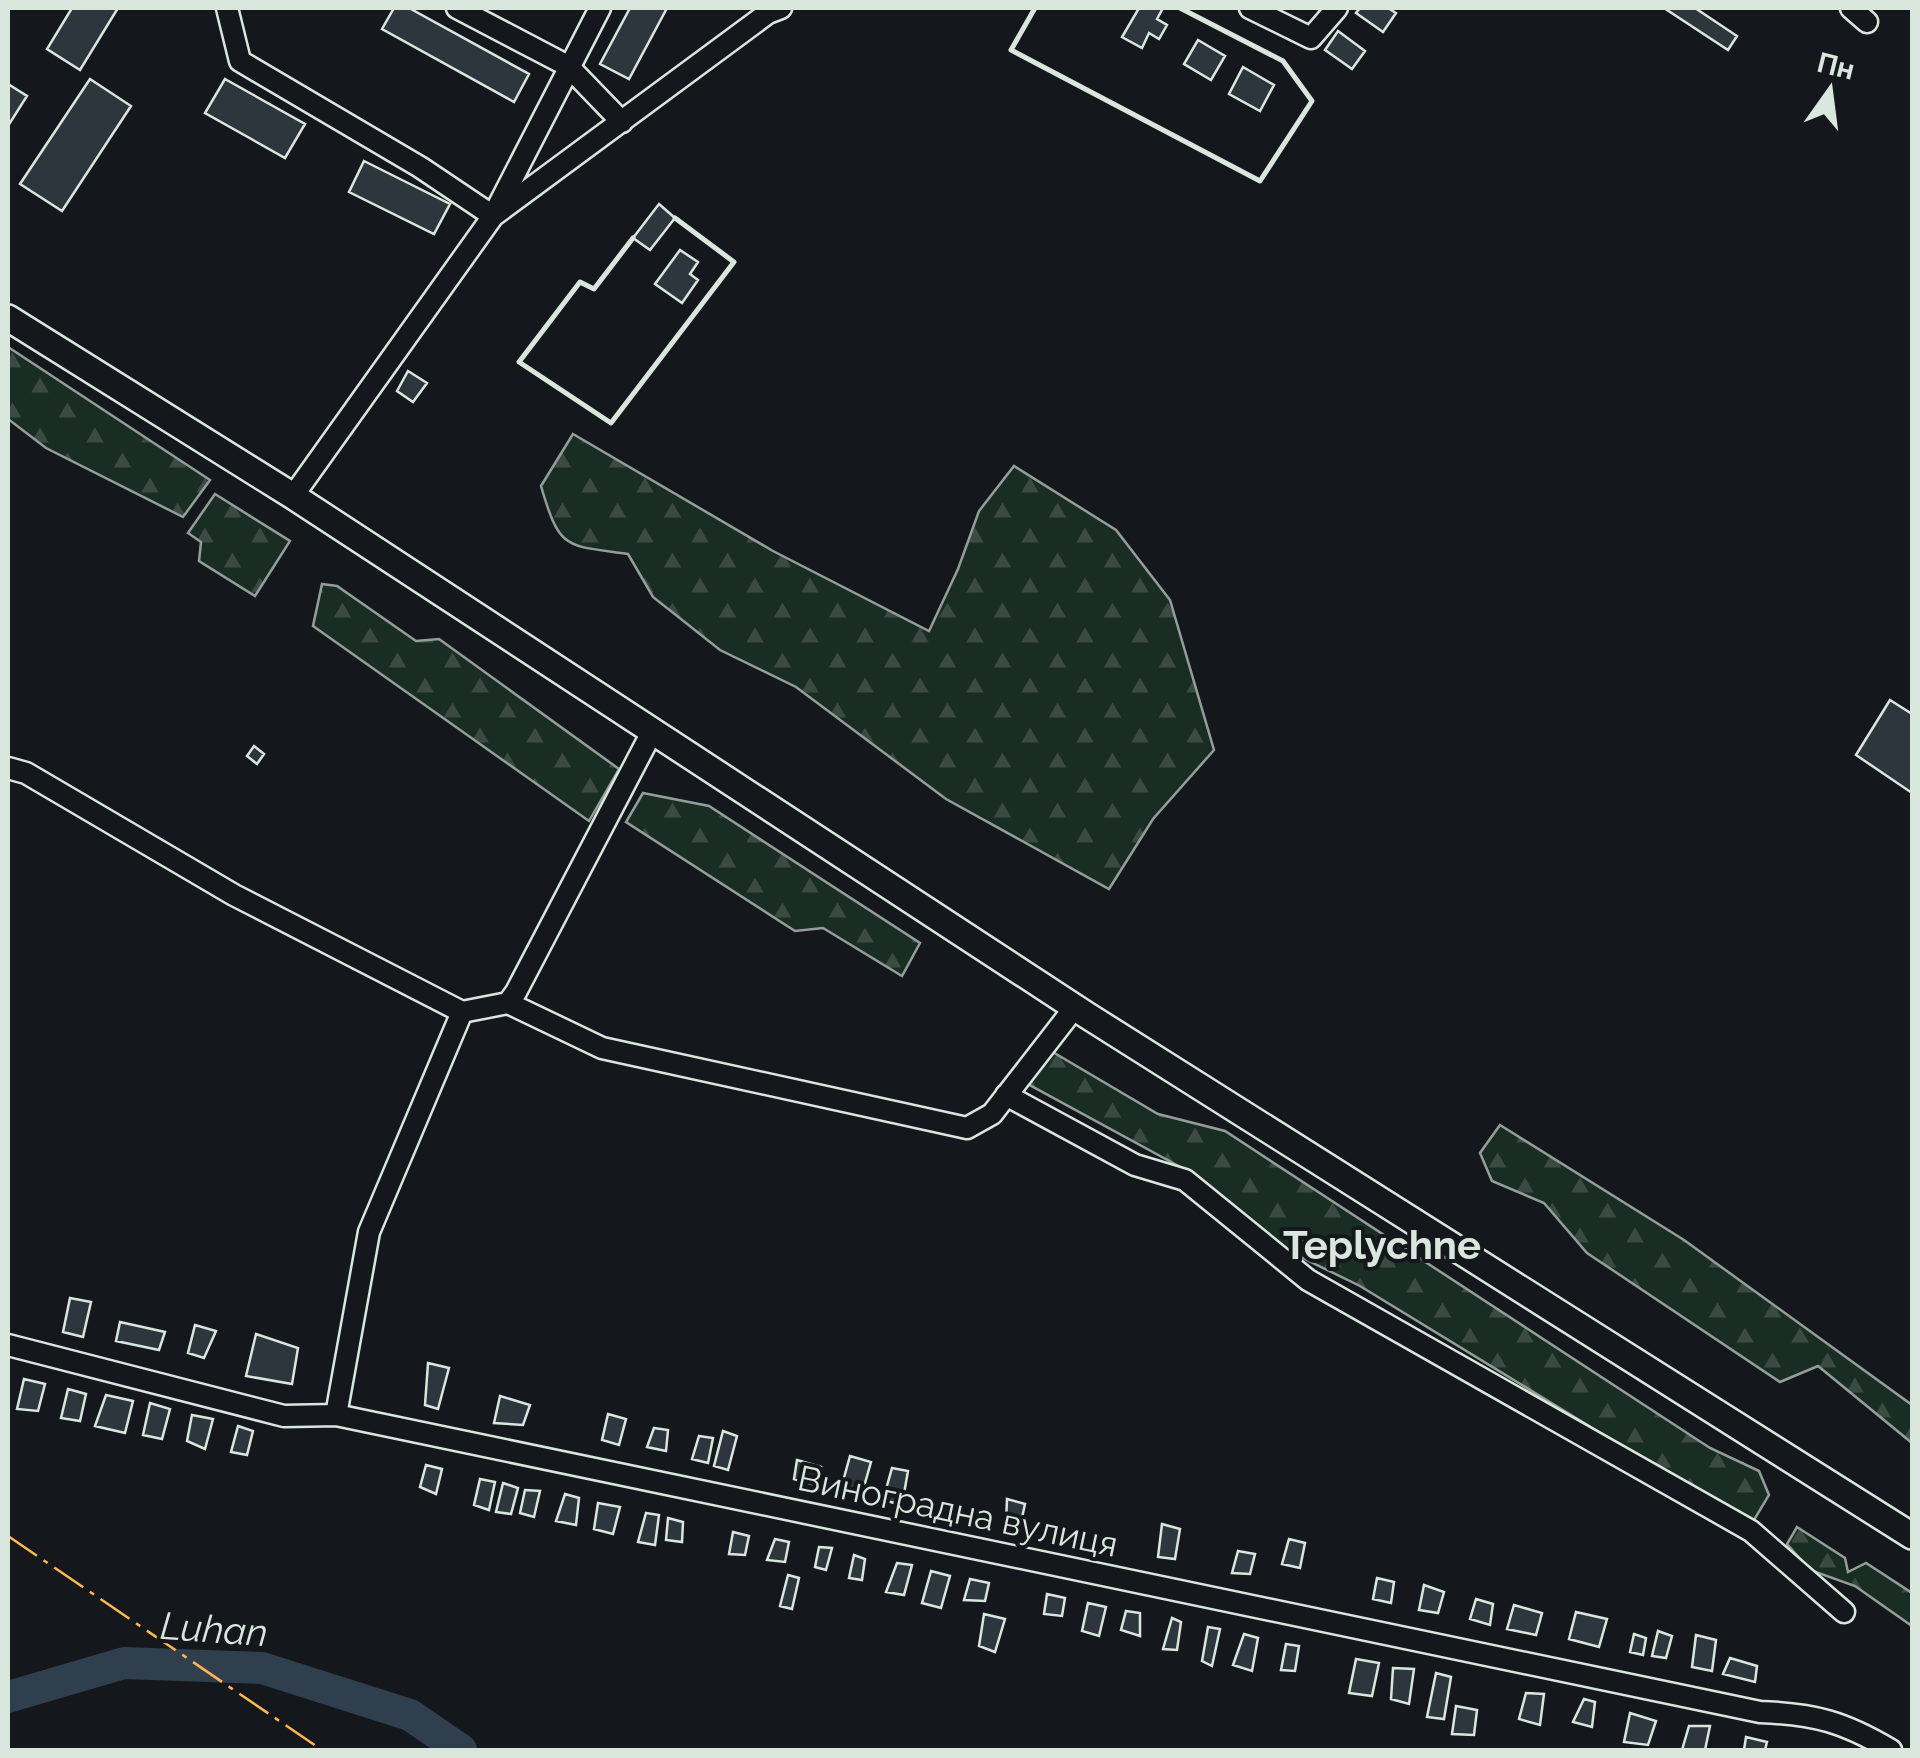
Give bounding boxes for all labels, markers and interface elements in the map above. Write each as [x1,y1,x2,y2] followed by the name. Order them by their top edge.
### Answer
[1780,40,1880,140] north arrow
[1814,46,1858,87] text: Пн
[1283,1221,1481,1268] district label: Teplychne
[794,1457,1122,1565] street label: Виноградна вулиця
[159,1603,269,1655] water label: Luhan

